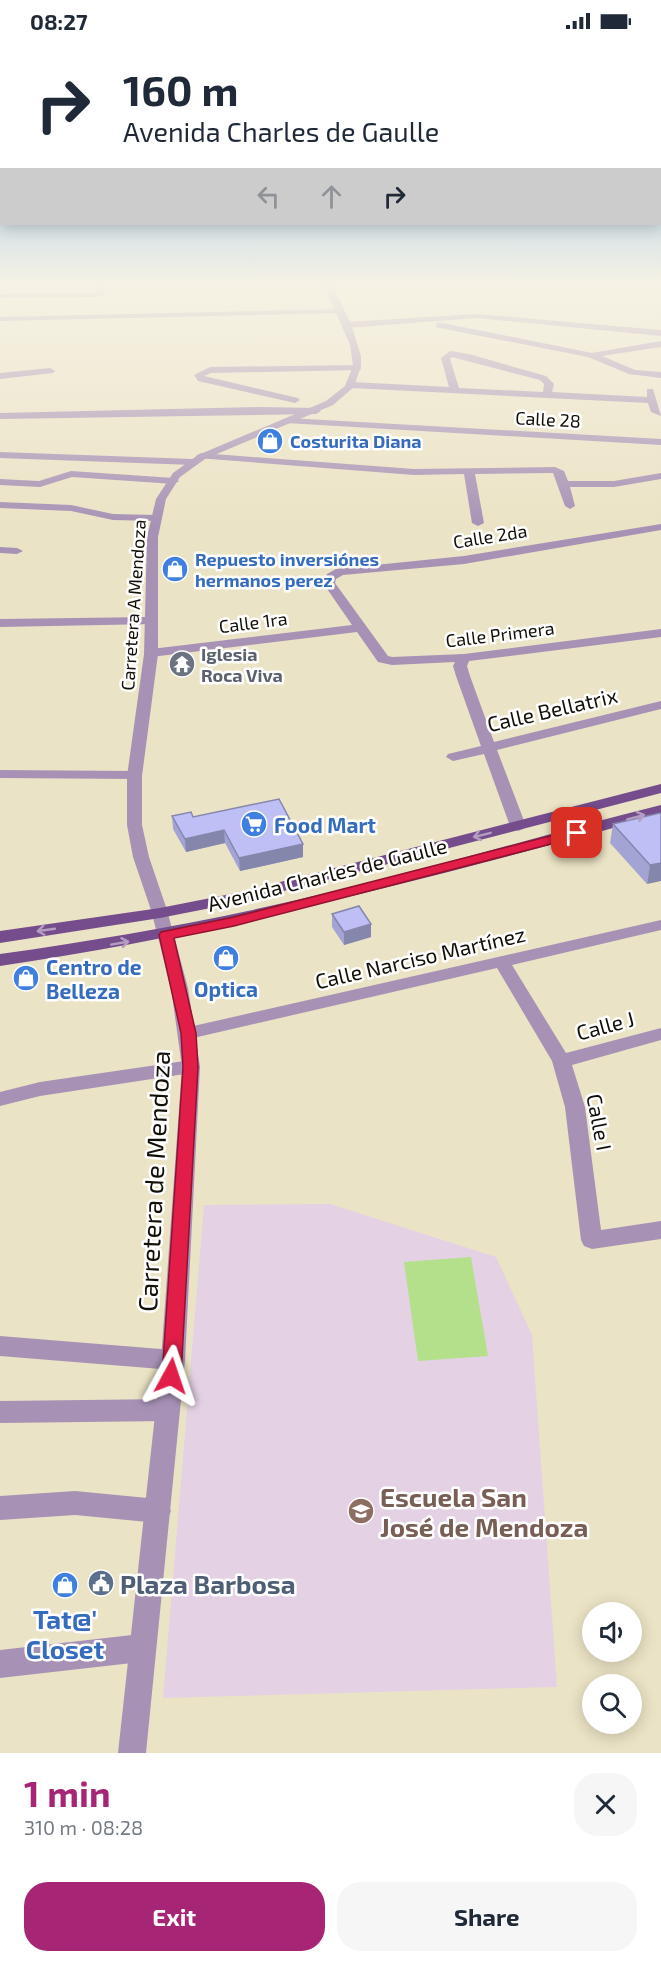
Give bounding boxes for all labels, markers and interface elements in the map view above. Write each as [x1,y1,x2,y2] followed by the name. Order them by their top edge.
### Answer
[30,8,88,34] text: 08:27
[123,64,239,114] text: 160 m
[24,66,102,144] icon: right
[123,115,439,147] text: Avenida Charles de Gaulle
[252,180,285,213] icon: left
[315,180,348,213] icon: ahead
[378,180,411,213] icon: right
[515,406,581,432] street label: Calle 28
[255,426,285,456] shop icon: Costurita Diana
[290,430,422,452] place label: Costurita Diana
[116,519,150,691] street label: Carretera A Mendoza
[451,519,529,553] street label: Calle 2da
[195,548,379,591] place label: Repuesto inversiónes hermanos perez
[160,554,190,584] shop icon: Repuesto inversiónes hermanos perez
[218,607,288,637] street label: Calle 1ra
[444,616,556,652] street label: Calle Primera
[201,643,283,686] place label: Iglesia Roca Viva
[167,649,197,679] temple icon: Iglesia Roca Viva
[484,682,620,736] street label: Calle Bellatrix
[551,807,602,858] pin
[239,809,269,839] supermarket icon: Food Mart
[626,810,645,822] one-way arrow
[274,812,376,837] place label: Food Mart
[560,816,593,849] icon: arrive
[473,829,492,841] one-way arrow
[205,832,449,916] street label: Avenida Charles de Gaulle
[312,921,528,993] street label: Calle Narciso Martínez
[37,925,57,936] one-way arrow
[110,938,130,949] one-way arrow
[211,943,241,973] shop icon: Optica
[46,954,142,1003] place label: Centro de Belleza
[11,963,41,993] shop icon: Centro de Belleza
[194,976,258,1001] place label: Optica
[573,1005,637,1045] street label: Calle J
[131,1050,175,1312] street label: Carretera de Mendoza
[582,1091,618,1153] street label: Calle I
[139,1344,203,1408] position arrow
[380,1481,588,1542] place label: Escuela San José de Mendoza
[346,1496,376,1526] school or university icon: Escuela San José de Mendoza
[86,1568,116,1598] public building icon: Plaza Barbosa
[120,1568,296,1599] place label: Plaza Barbosa
[50,1570,80,1600] shop icon: Tat@' Closet
[582,1602,642,1734] map controls
[582,1602,642,1662] button: sound
[26,1603,104,1664] place label: Tat@' Closet
[582,1674,642,1734] button: search
[24,1771,111,1814] text: 1 min
[574,1773,637,1836] button: close
[24,1815,143,1839] text: 310 m · 08:28
[24,1882,325,1951] button: Exit
[337,1882,637,1951] button: Share

